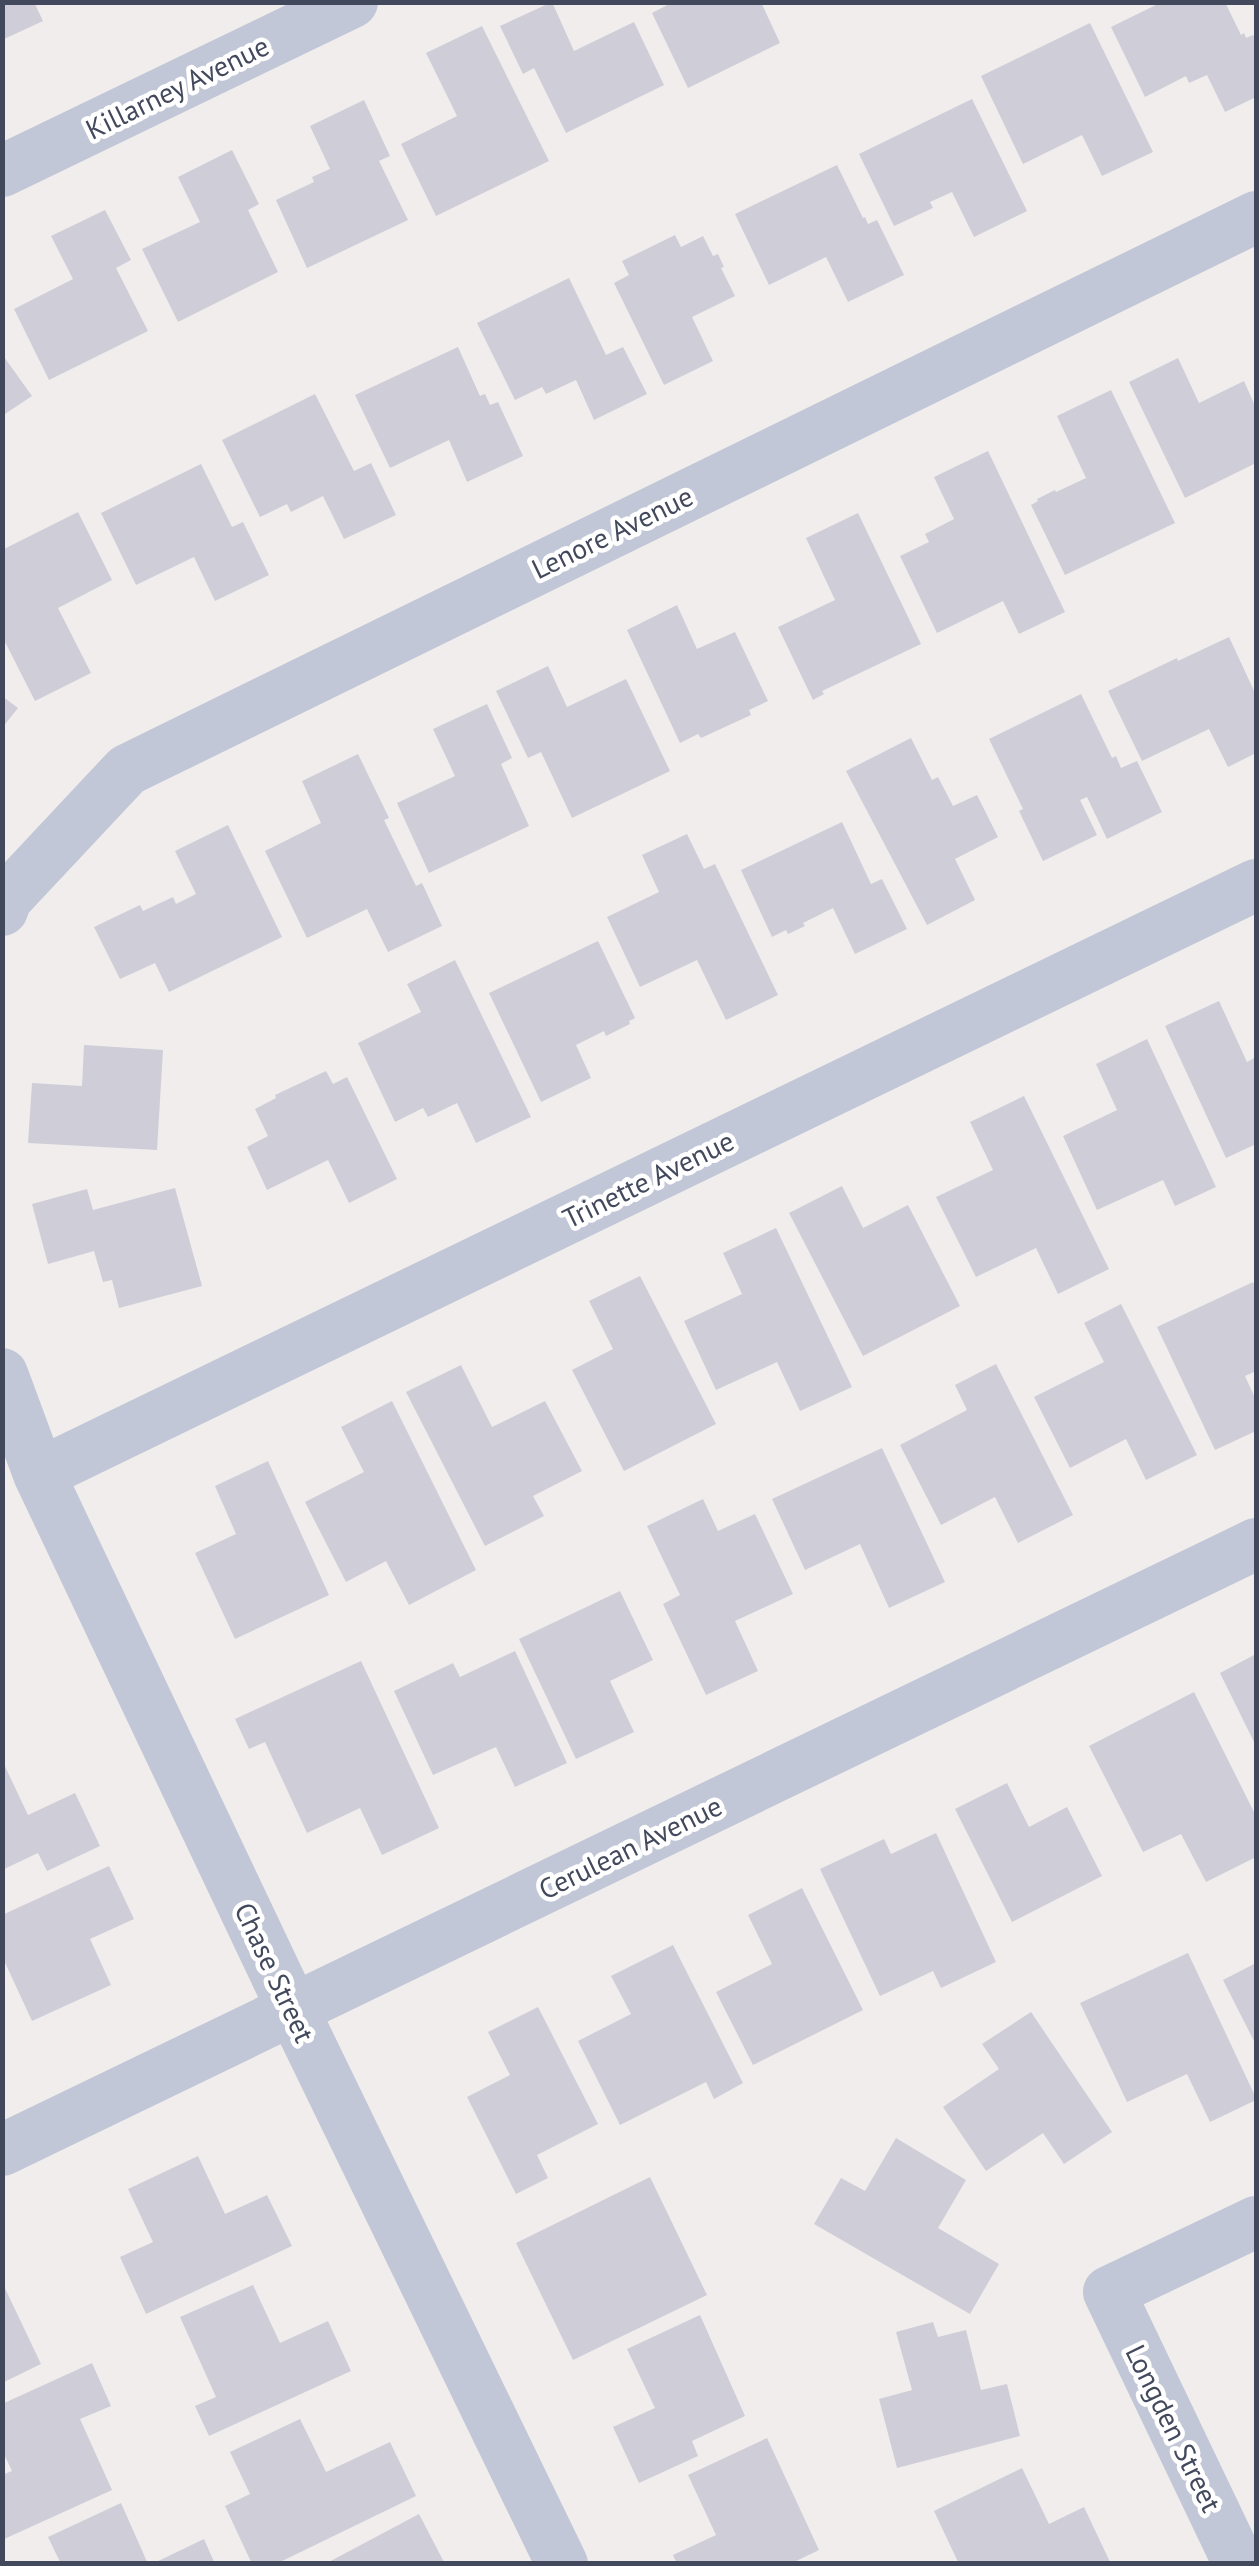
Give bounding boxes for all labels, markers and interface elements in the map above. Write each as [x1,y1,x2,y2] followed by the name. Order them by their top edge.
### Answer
[79,27,275,147] street label: Killarney Avenue
[525,477,699,587] street label: Lenore Avenue
[556,1122,740,1236] street label: Trinette Avenue
[532,1787,728,1907] street label: Cerulean Avenue
[226,1896,324,2048] street label: Chase Street
[1118,2338,1231,2518] street label: Longden Street

